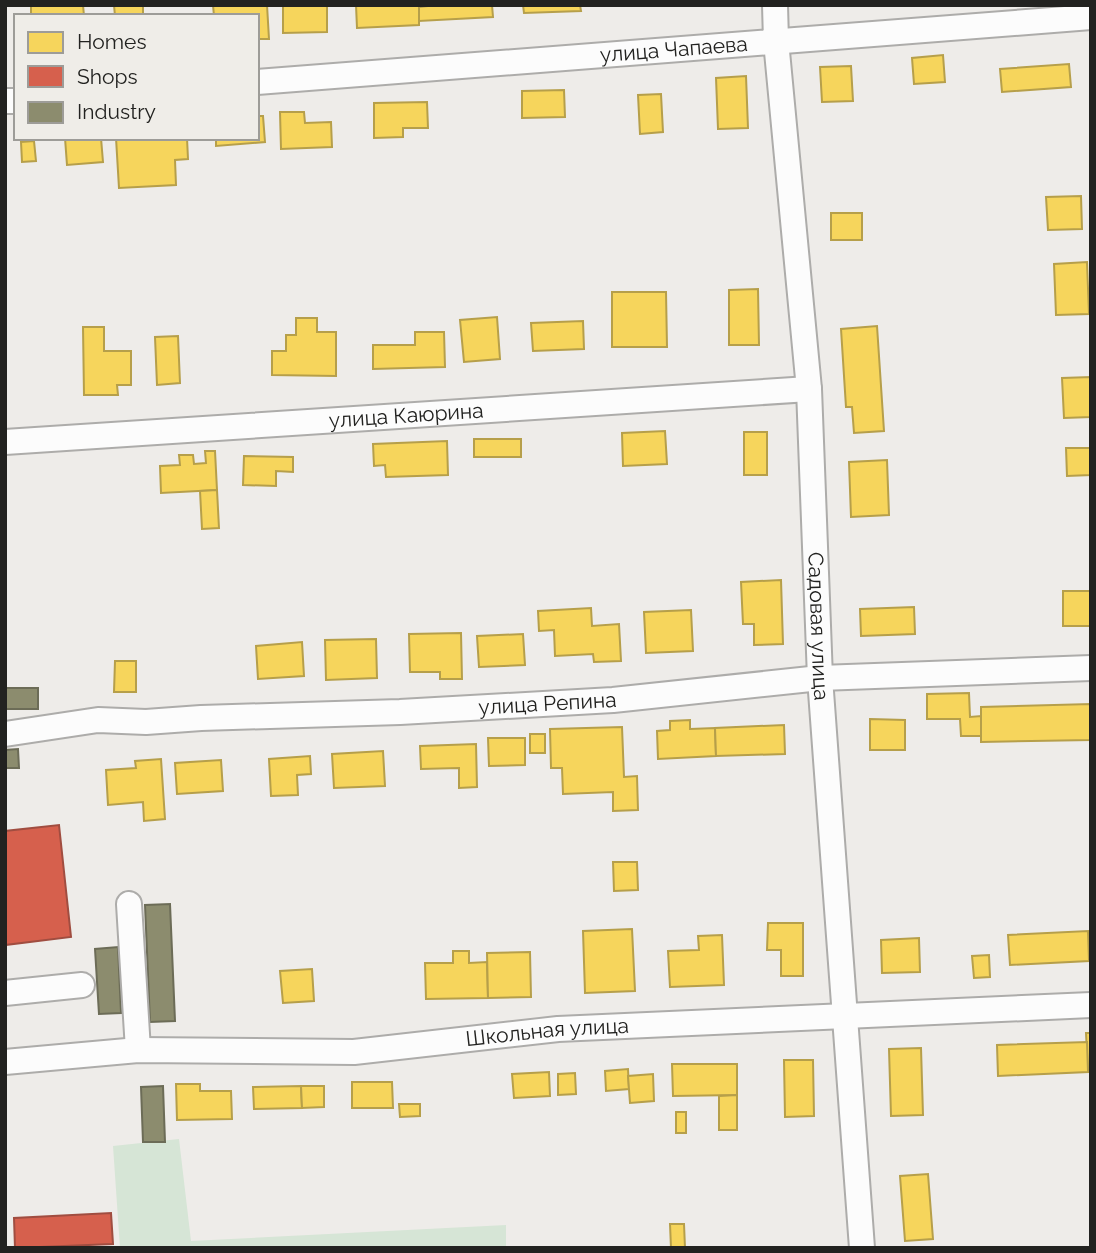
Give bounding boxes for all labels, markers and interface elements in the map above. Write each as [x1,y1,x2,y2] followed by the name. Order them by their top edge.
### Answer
[14,14,259,140] legend
[77,29,147,54] text: Homes
[599,31,749,67] street label: улица Чапаева
[77,64,138,89] text: Shops
[77,99,156,124] text: Industry
[328,397,484,433] street label: улица Каюрина
[803,552,835,701] street label: Садовая улица
[478,687,617,720] street label: улица Репина
[464,1013,630,1051] street label: Школьная улица

